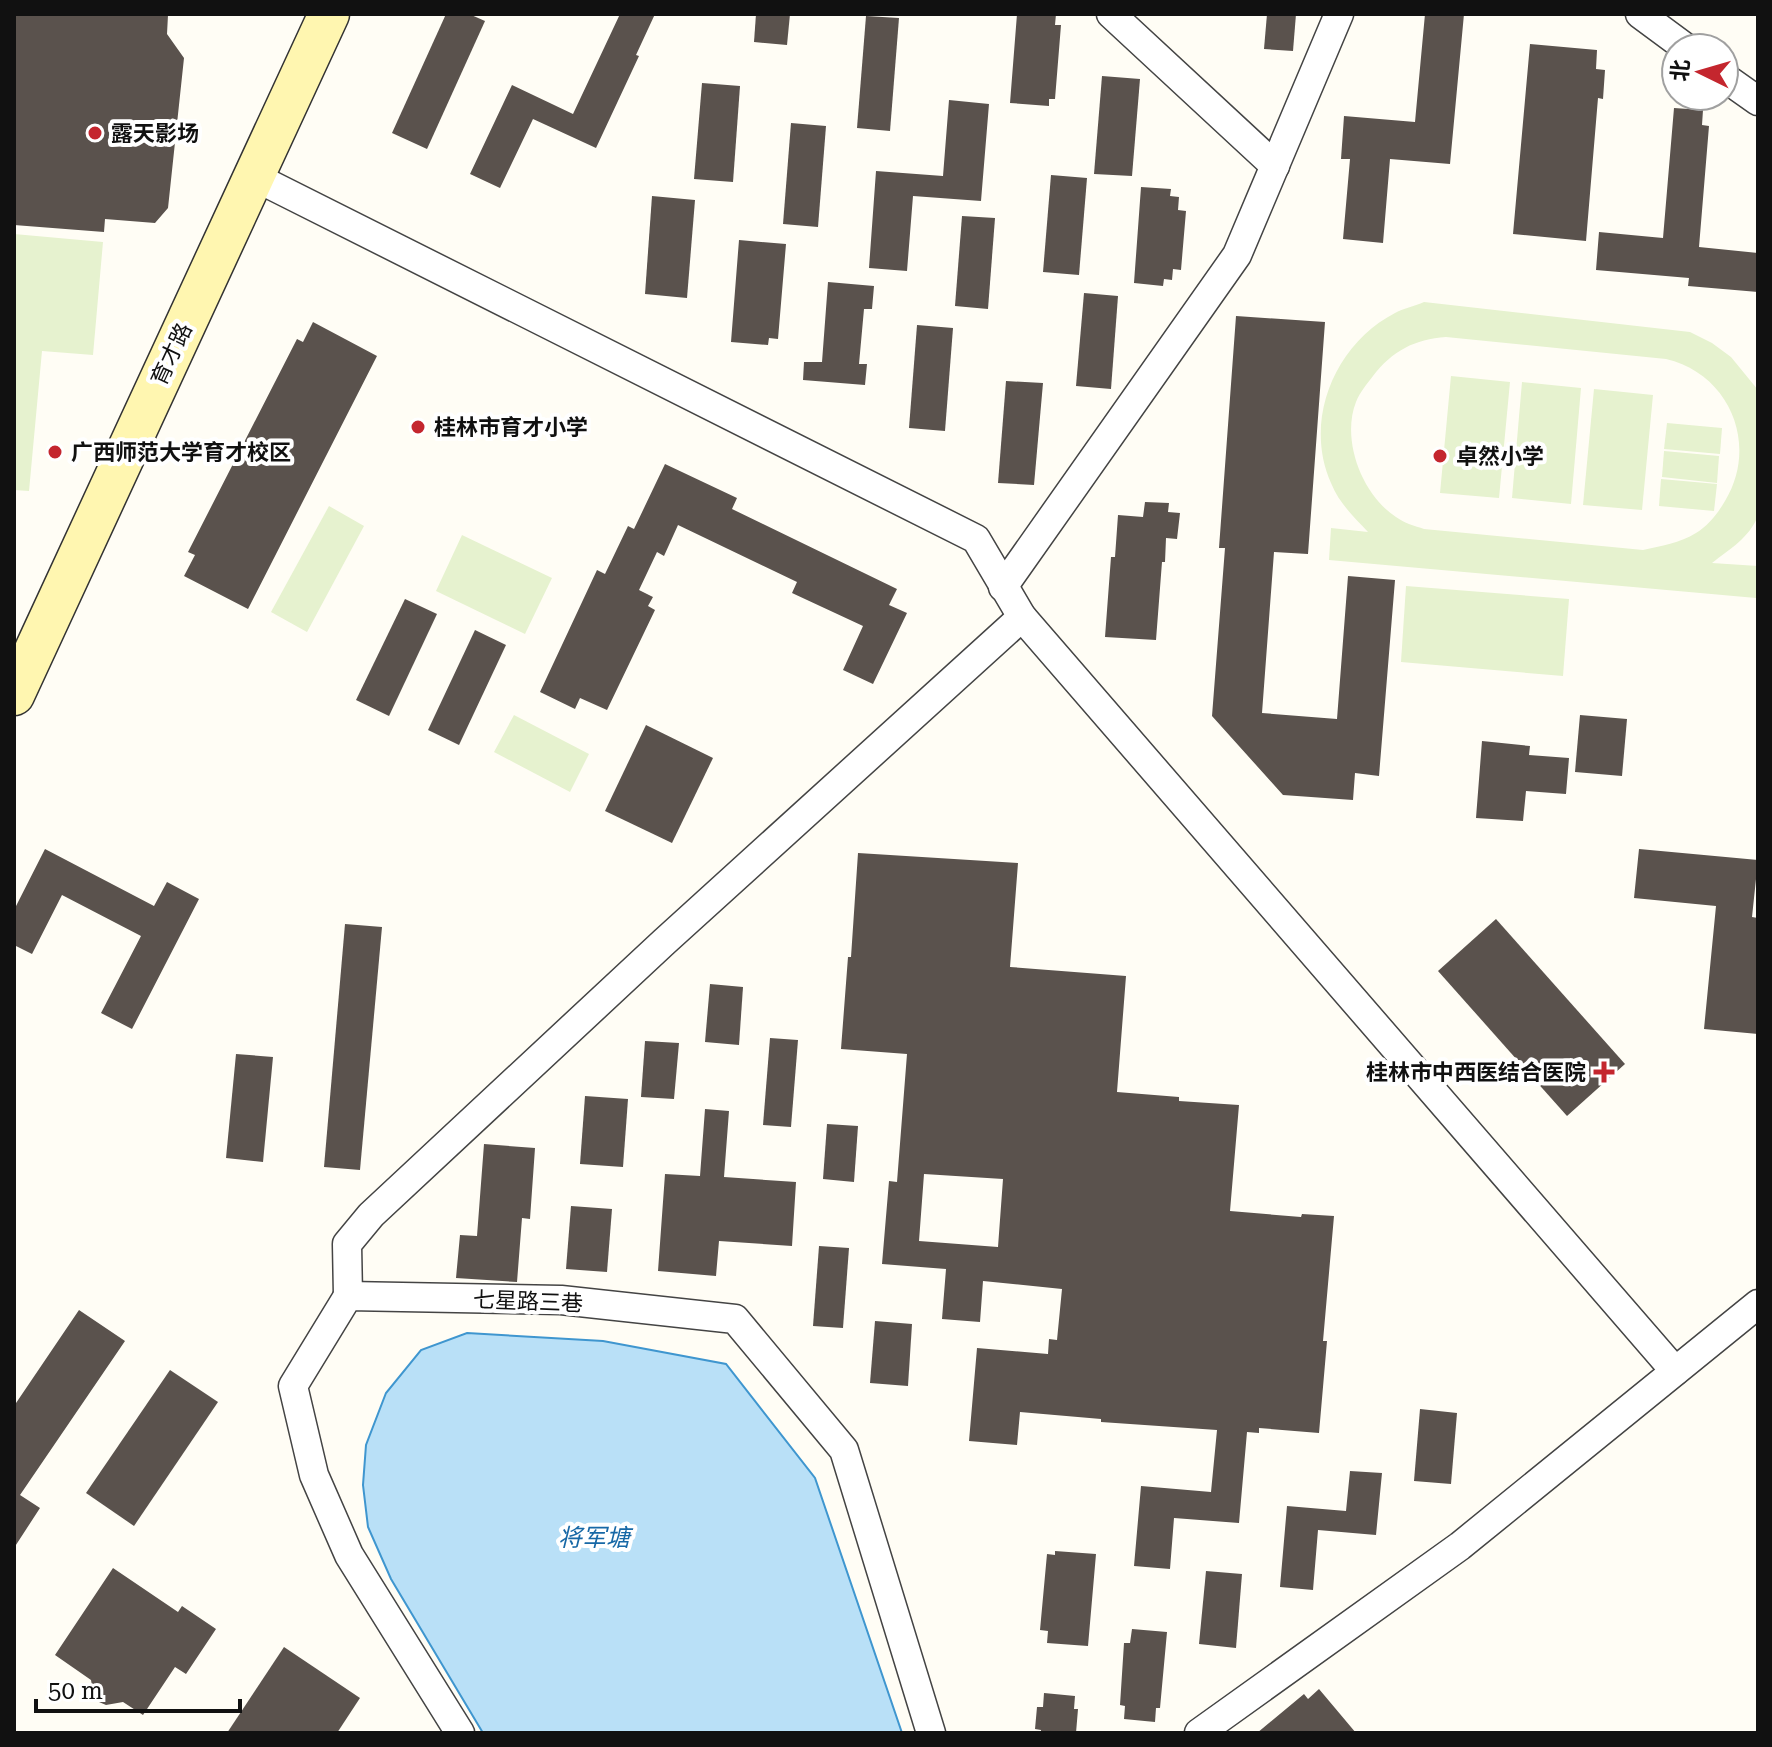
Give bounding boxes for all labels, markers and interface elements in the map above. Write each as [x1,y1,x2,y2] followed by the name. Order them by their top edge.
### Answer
[1660,32,1740,112] north arrow
[1667,58,1694,82] text: 北
[111,121,199,146] place label: 露天影场
[86,124,104,142] marker: 露天影场
[146,319,197,389] street label: 育才路
[434,415,588,440] place label: 桂林市育才小学
[409,418,427,436] marker: 桂林市育才小学
[71,440,291,465] place label: 广西师范大学育才校区
[46,443,64,461] marker: 广西师范大学育才校区
[1456,444,1544,469] place label: 卓然小学
[1431,447,1449,465] marker: 卓然小学
[1366,1060,1586,1085] place label: 桂林市中西医结合医院
[1593,1061,1615,1083] marker: 桂林市中西医结合医院
[473,1287,583,1316] street label: 七星路三巷
[558,1524,634,1552] water label: 将军塘
[36,1663,240,1713] scale bar
[48,1677,103,1705] text: 50 m

